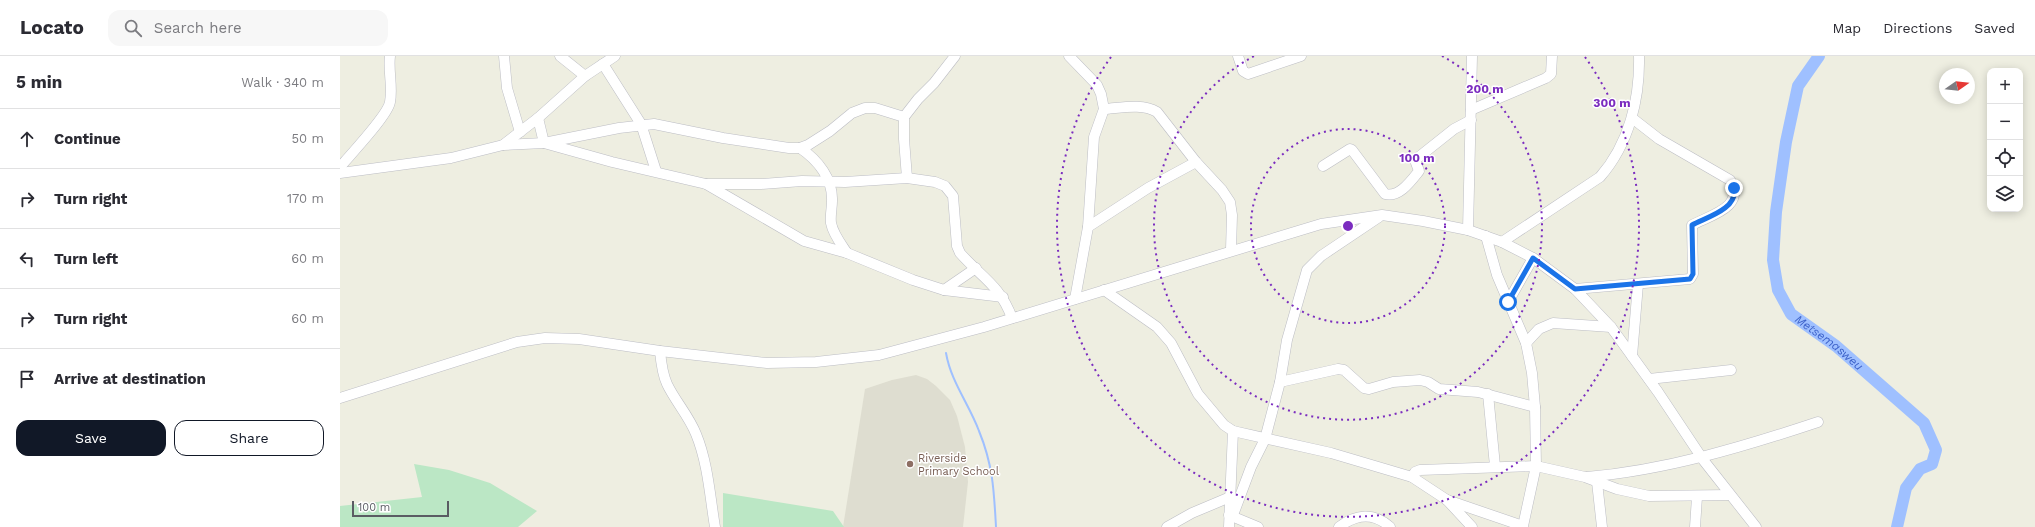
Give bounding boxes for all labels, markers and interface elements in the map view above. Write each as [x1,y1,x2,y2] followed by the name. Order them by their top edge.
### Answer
[108,10,388,46] search box
[20,16,84,39] text: Locato
[122,17,144,39] icon: search
[154,19,242,37] text: Search here
[1833,20,1861,36] text: Map
[1883,20,1952,36] text: Directions
[1974,20,2015,36] text: Saved
[1939,68,1975,104] north arrow
[1987,68,2023,212] map controls
[1987,68,2023,104] button: +
[16,72,62,92] text: 5 min
[241,75,324,90] text: Walk · 340 m
[1466,82,1504,96] text: 200 m
[1593,96,1631,110] text: 300 m
[1987,104,2023,140] button: −
[16,128,38,150] icon: ahead
[54,130,121,148] text: Continue
[292,131,324,146] text: 50 m
[1987,140,2023,176] button: locate
[1399,151,1435,165] text: 100 m
[1987,176,2023,212] button: layers
[1725,179,1743,197] route end
[16,188,38,210] icon: right
[54,190,127,208] text: Turn right
[287,191,324,206] text: 170 m
[1341,219,1355,233] centre of rings
[16,248,38,270] icon: left
[54,250,118,268] text: Turn left
[291,251,324,266] text: 60 m
[1499,293,1517,311] route start
[16,308,38,330] icon: right
[54,310,127,328] text: Turn right
[291,311,324,326] text: 60 m
[1792,312,1866,373] water label: Metsemasweu
[16,368,38,390] icon: arrive
[54,370,206,388] text: Arrive at destination
[16,420,166,456] button: Save
[174,420,324,456] button: Share
[918,452,1000,478] place label: Riverside Primary School
[905,459,915,469] marker: Riverside Primary School
[352,499,449,518] scale bar
[358,501,390,514] text: 100 m

